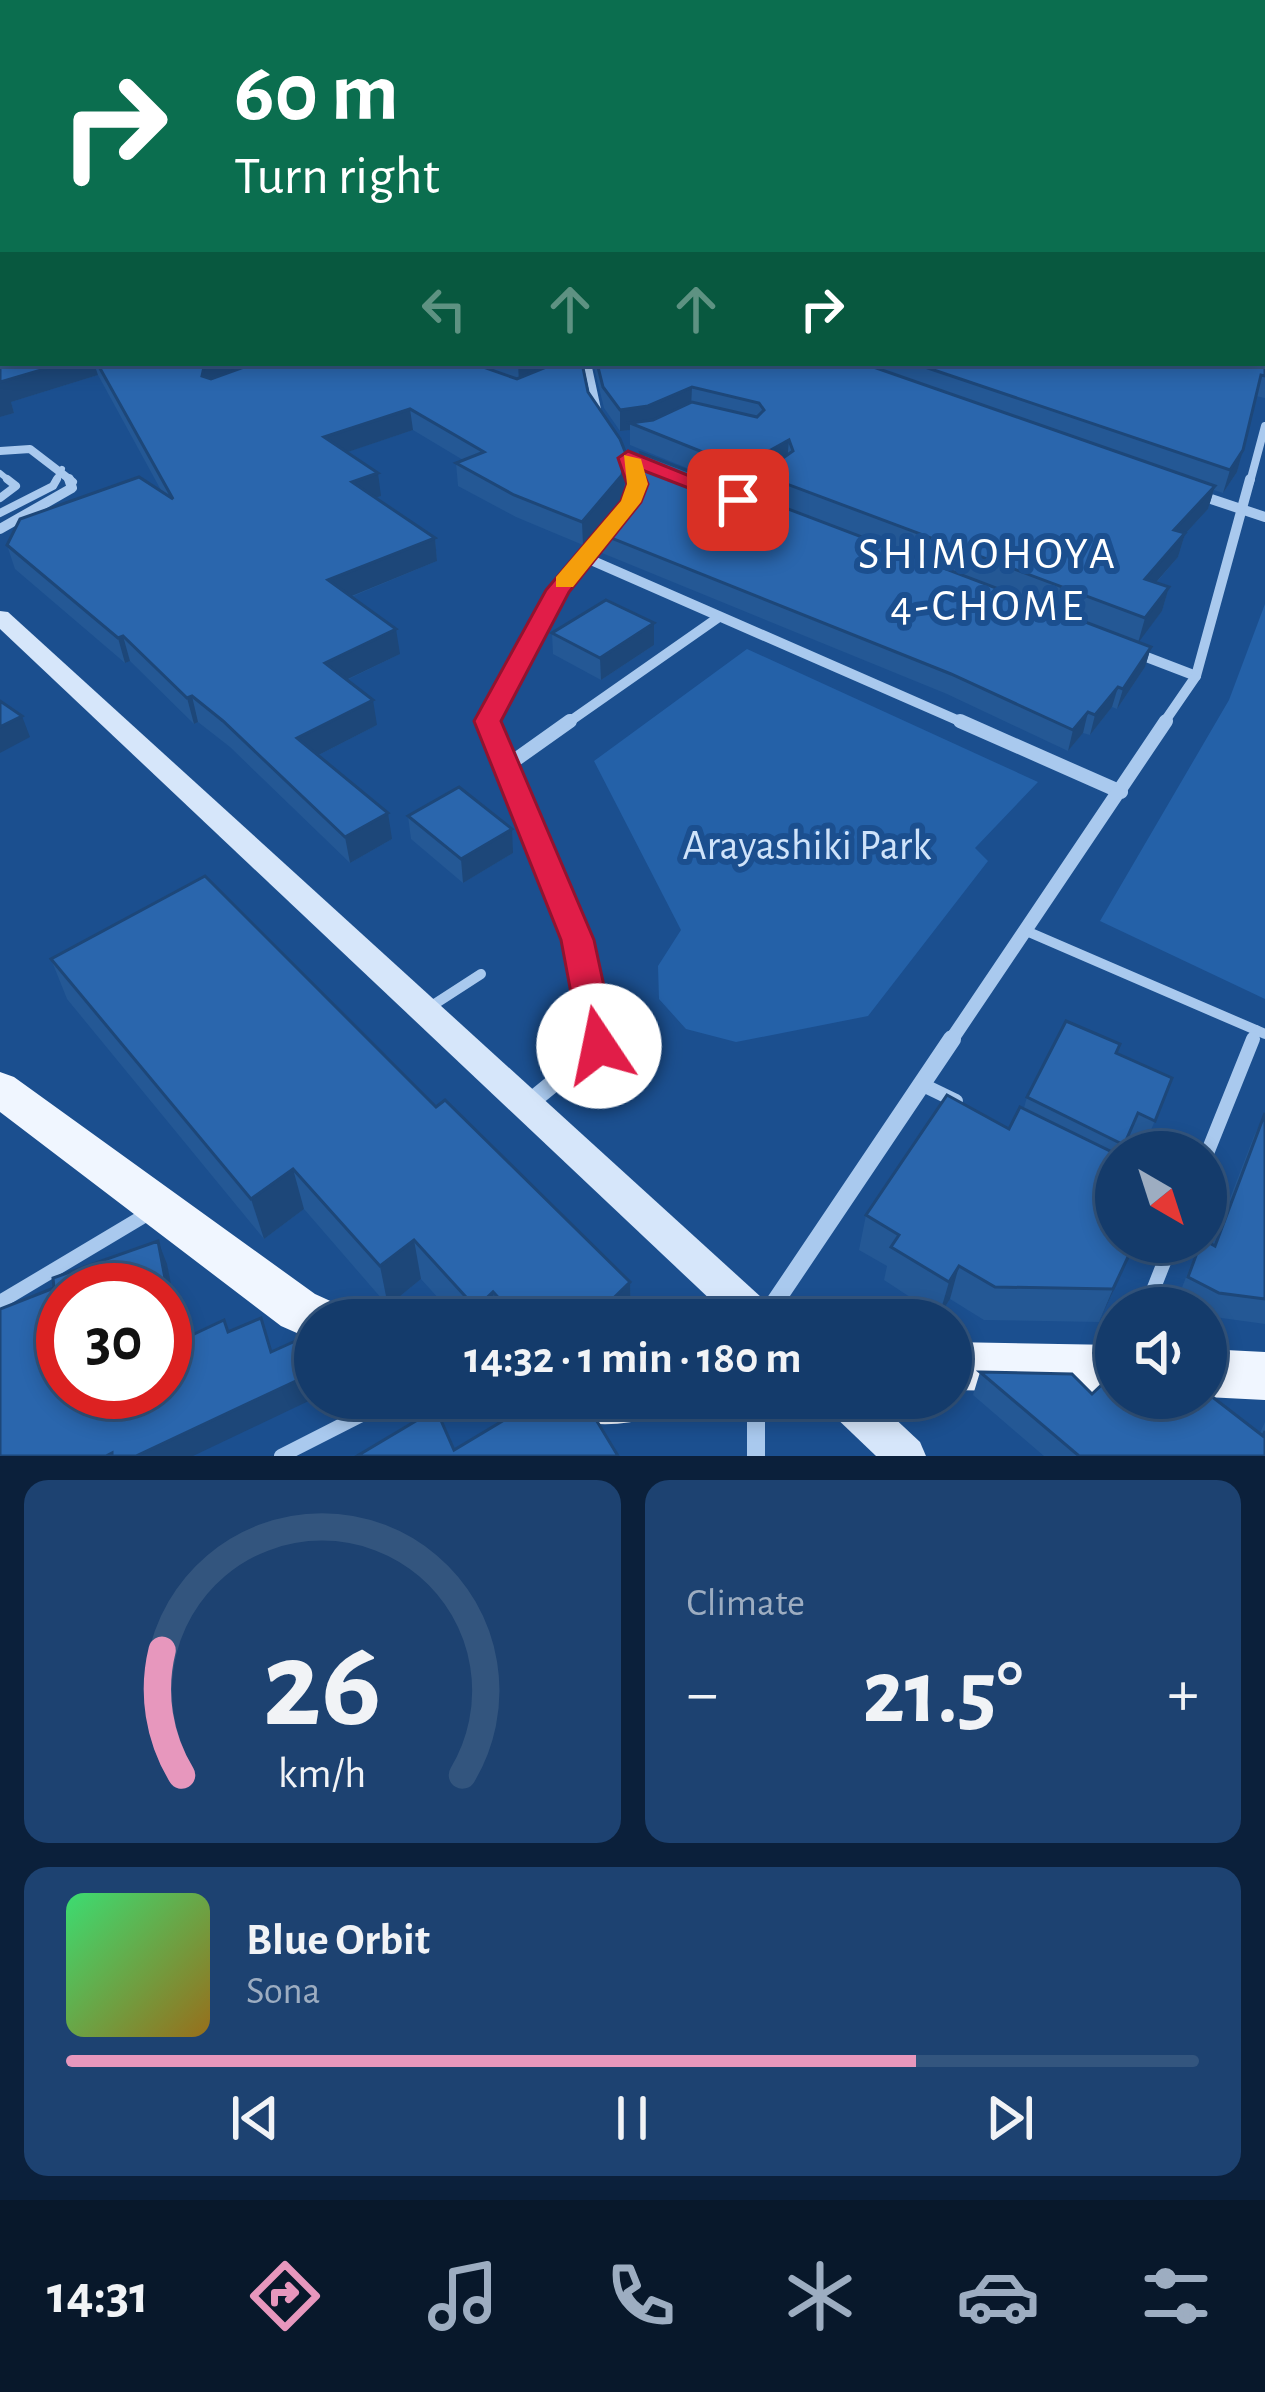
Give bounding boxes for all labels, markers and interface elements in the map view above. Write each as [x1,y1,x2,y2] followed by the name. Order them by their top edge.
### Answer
[36,48,192,204] icon: right
[234,52,399,136] text: 60 m
[234,150,440,204] text: Turn right
[411,276,477,342] icon: left
[537,276,603,342] icon: ahead
[663,276,729,342] icon: ahead
[789,276,855,342] icon: right
[687,449,789,551] pin
[705,467,771,533] icon: arrive
[858,532,1118,629] district label: SHIMOHOYA 4-CHOME
[683,825,931,867] park label: Arayashiki Park
[536,983,662,1109] position arrow
[1095,1131,1227,1263] north arrow
[1095,1131,1227,1419] map controls
[36,1263,192,1419] speed limit sign: 30
[1095,1287,1227,1419] button: sound
[464,1336,802,1381] text: 14:32 · 1 min · 180 m
[687,1584,805,1623] text: Climate
[263,1624,382,1749] text: 26
[862,1649,1023,1739] text: 21.5°
[687,1661,718,1727] text: −
[1167,1661,1199,1727] text: +
[278,1752,366,1795] text: km/h
[246,1918,430,1963] text: Blue Orbit
[246,1972,321,2011] text: Sona
[222,2085,288,2151] icon: previous
[599,2085,665,2151] icon: pause
[977,2085,1043,2151] icon: next
[243,2254,327,2338] icon: directions
[421,2254,505,2338] icon: music
[599,2254,683,2338] icon: phone
[778,2254,862,2338] icon: climate
[956,2254,1040,2338] icon: car
[1134,2254,1218,2338] icon: filters
[47,2269,149,2323] text: 14:31

